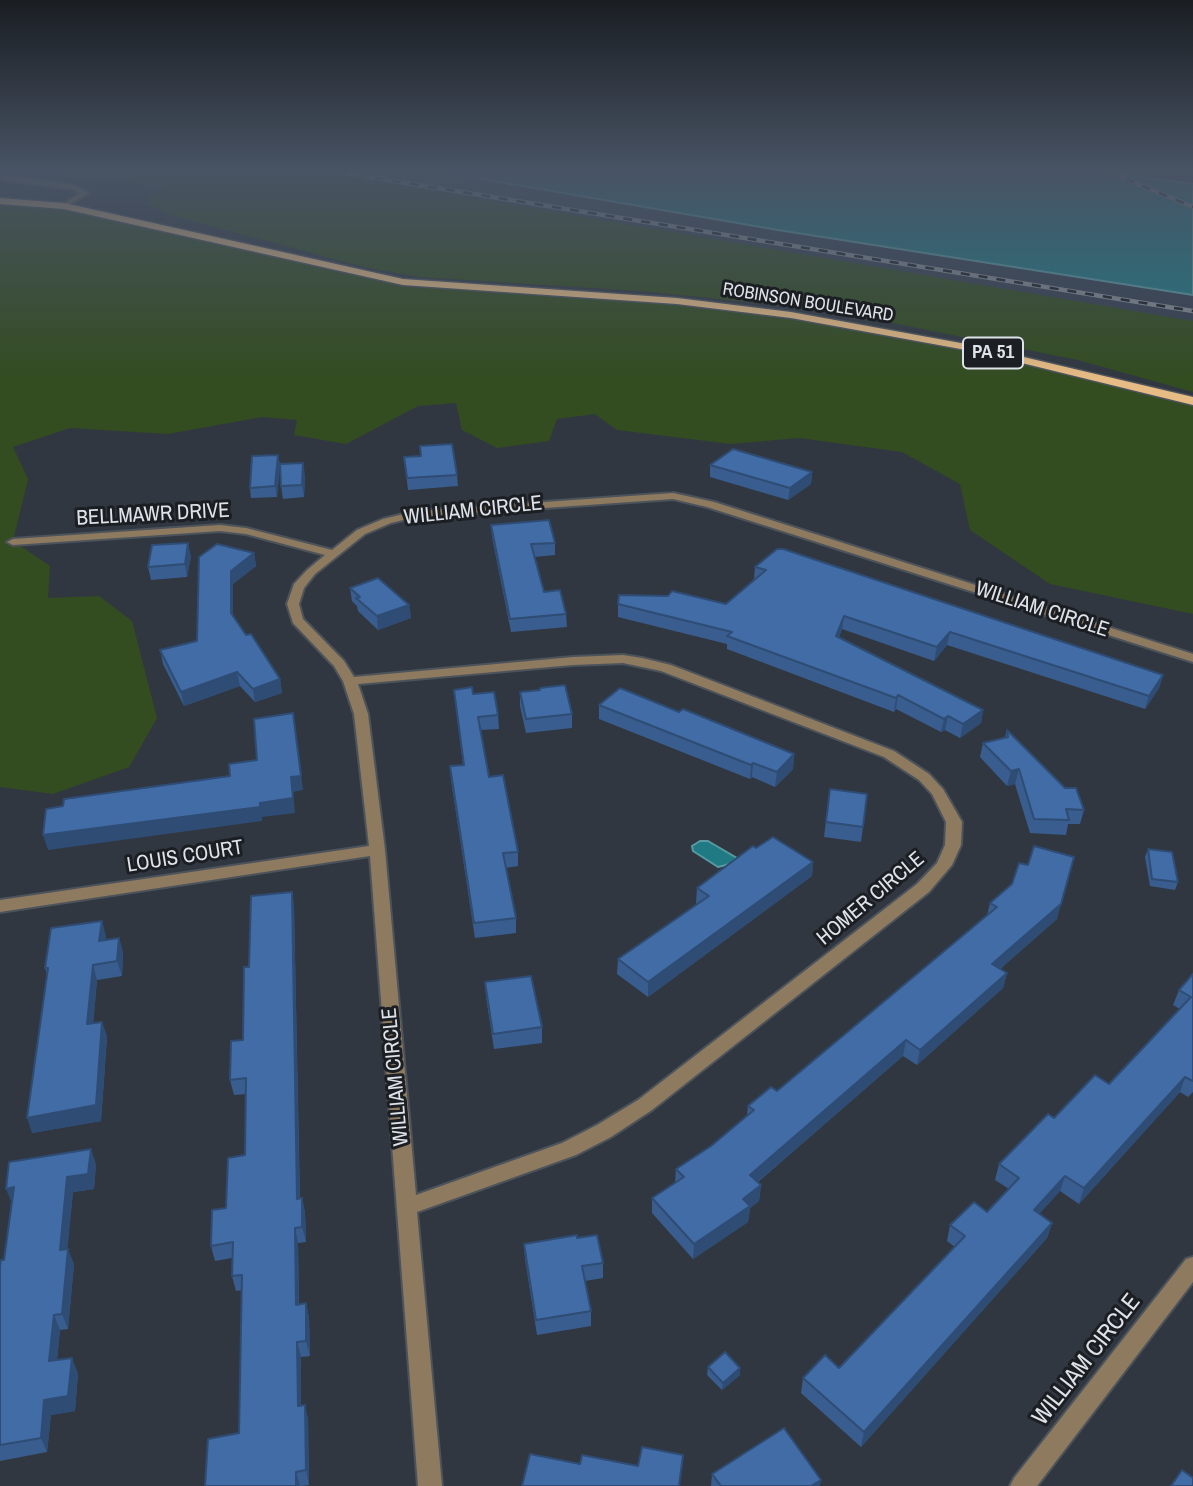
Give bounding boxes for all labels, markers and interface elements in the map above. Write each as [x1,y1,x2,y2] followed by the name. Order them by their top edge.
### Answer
[721,279,895,327] street label: ROBINSON BOULEVARD
[963,338,1023,368] road number: PA 51
[403,491,543,531] street label: WILLIAM CIRCLE
[76,498,230,532] street label: BELLMAWR DRIVE
[972,577,1112,643] street label: WILLIAM CIRCLE
[125,835,245,879] street label: LOUIS COURT
[812,847,930,951] street label: HOMER CIRCLE
[377,1007,415,1147] street label: WILLIAM CIRCLE
[1027,1289,1147,1431] street label: WILLIAM CIRCLE

